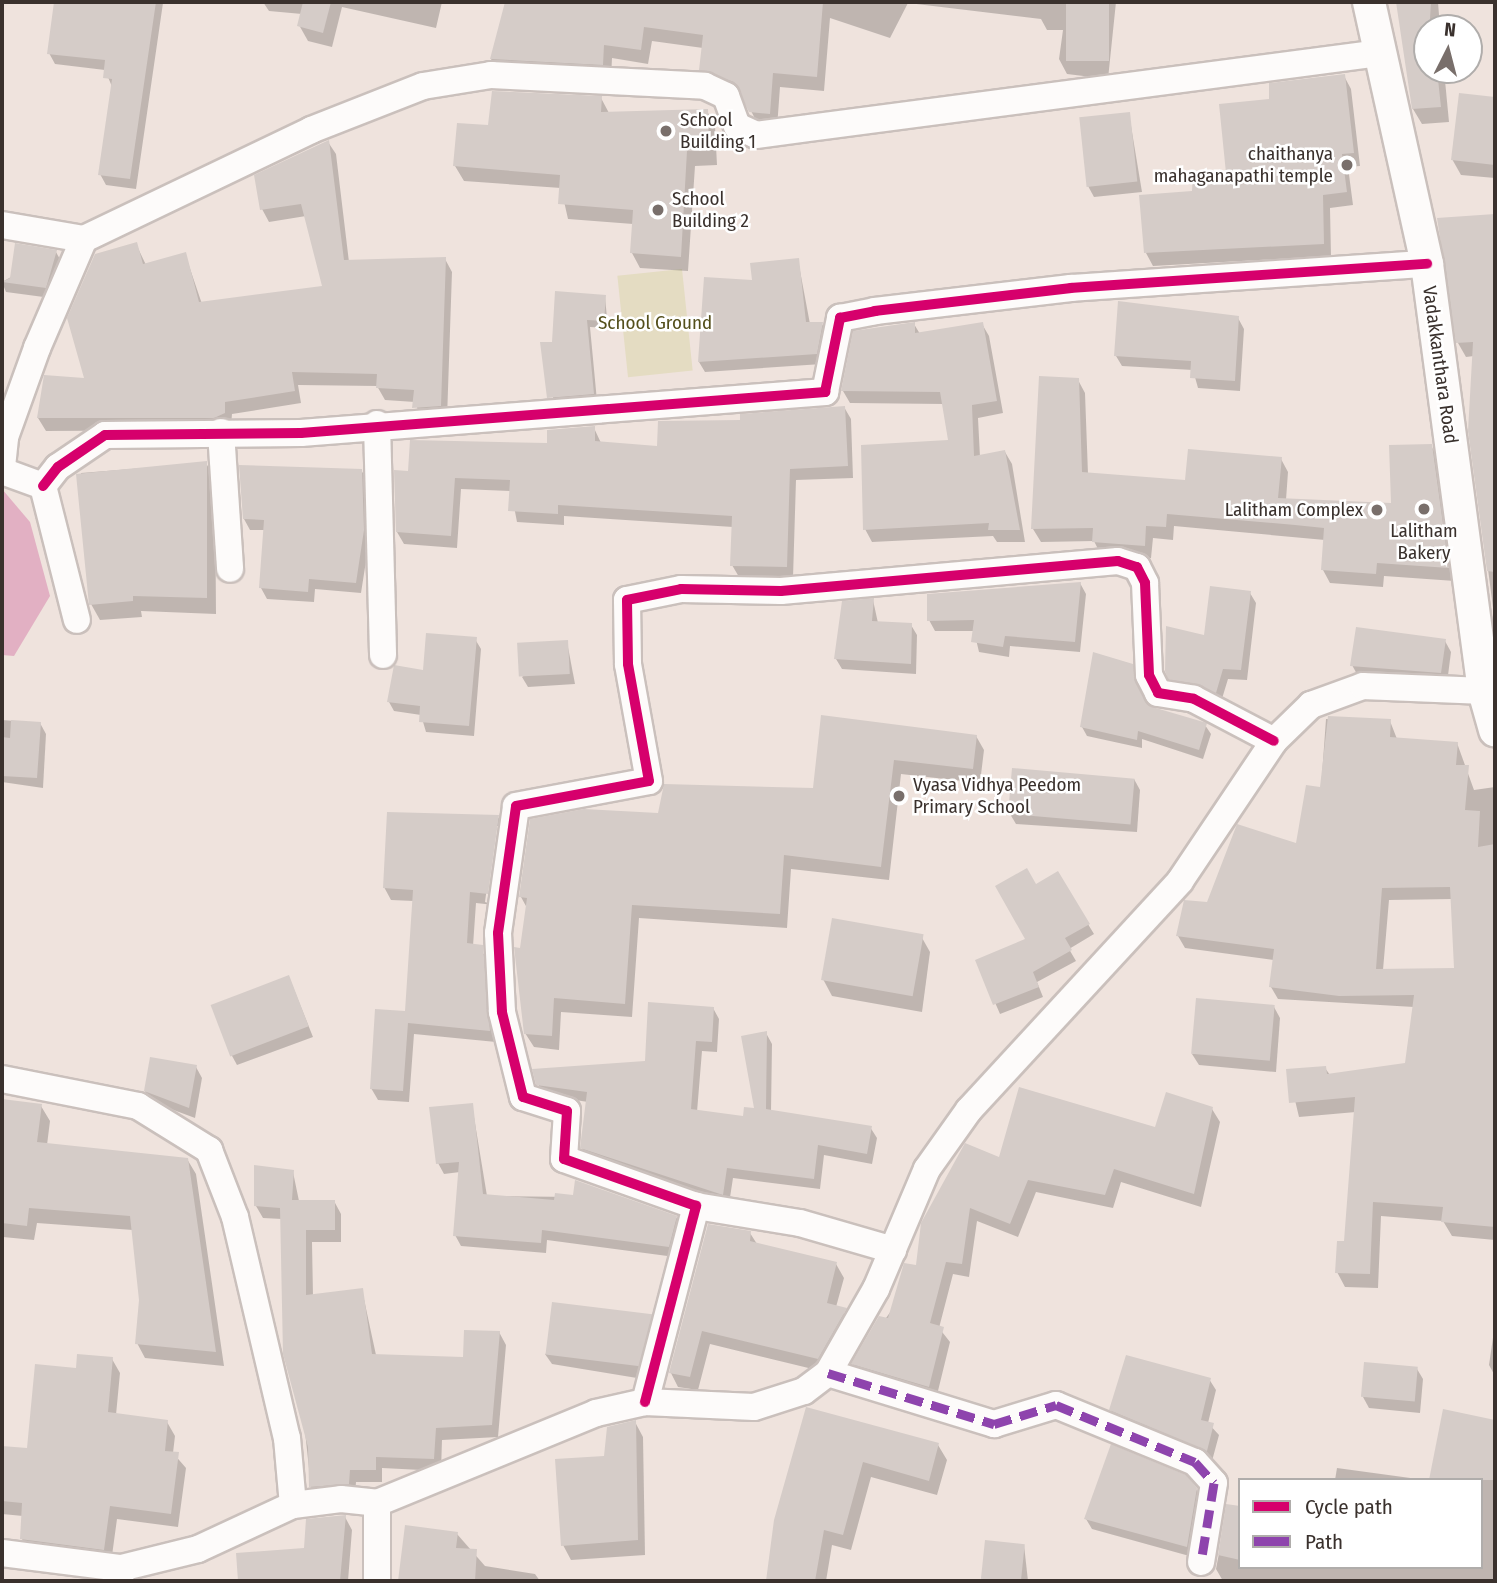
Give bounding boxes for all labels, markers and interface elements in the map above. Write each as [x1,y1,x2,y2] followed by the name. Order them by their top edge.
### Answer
[1413,14,1483,84] north arrow
[1443,18,1457,42] text: N
[680,109,756,153] place label: School Building 1
[658,123,674,139] marker: School Building 1
[1154,143,1333,187] place label: chaithanya mahaganapathi temple
[1339,157,1355,173] marker: chaithanya mahaganapathi temple
[672,188,749,232] place label: School Building 2
[650,202,666,218] marker: School Building 2
[1418,285,1462,445] street label: Vadakkanthara Road
[598,312,712,334] park label: School Ground
[1225,499,1363,521] place label: Lalitham Complex
[1416,501,1432,517] marker: Lalitham Bakery
[1369,502,1385,518] marker: Lalitham Complex
[1390,520,1458,564] place label: Lalitham Bakery
[913,774,1081,818] place label: Vyasa Vidhya Peedom Primary School
[891,788,907,804] marker: Vyasa Vidhya Peedom Primary School
[1238,1478,1483,1569] legend
[1305,1494,1393,1520] text: Cycle path
[1305,1529,1343,1555] text: Path

